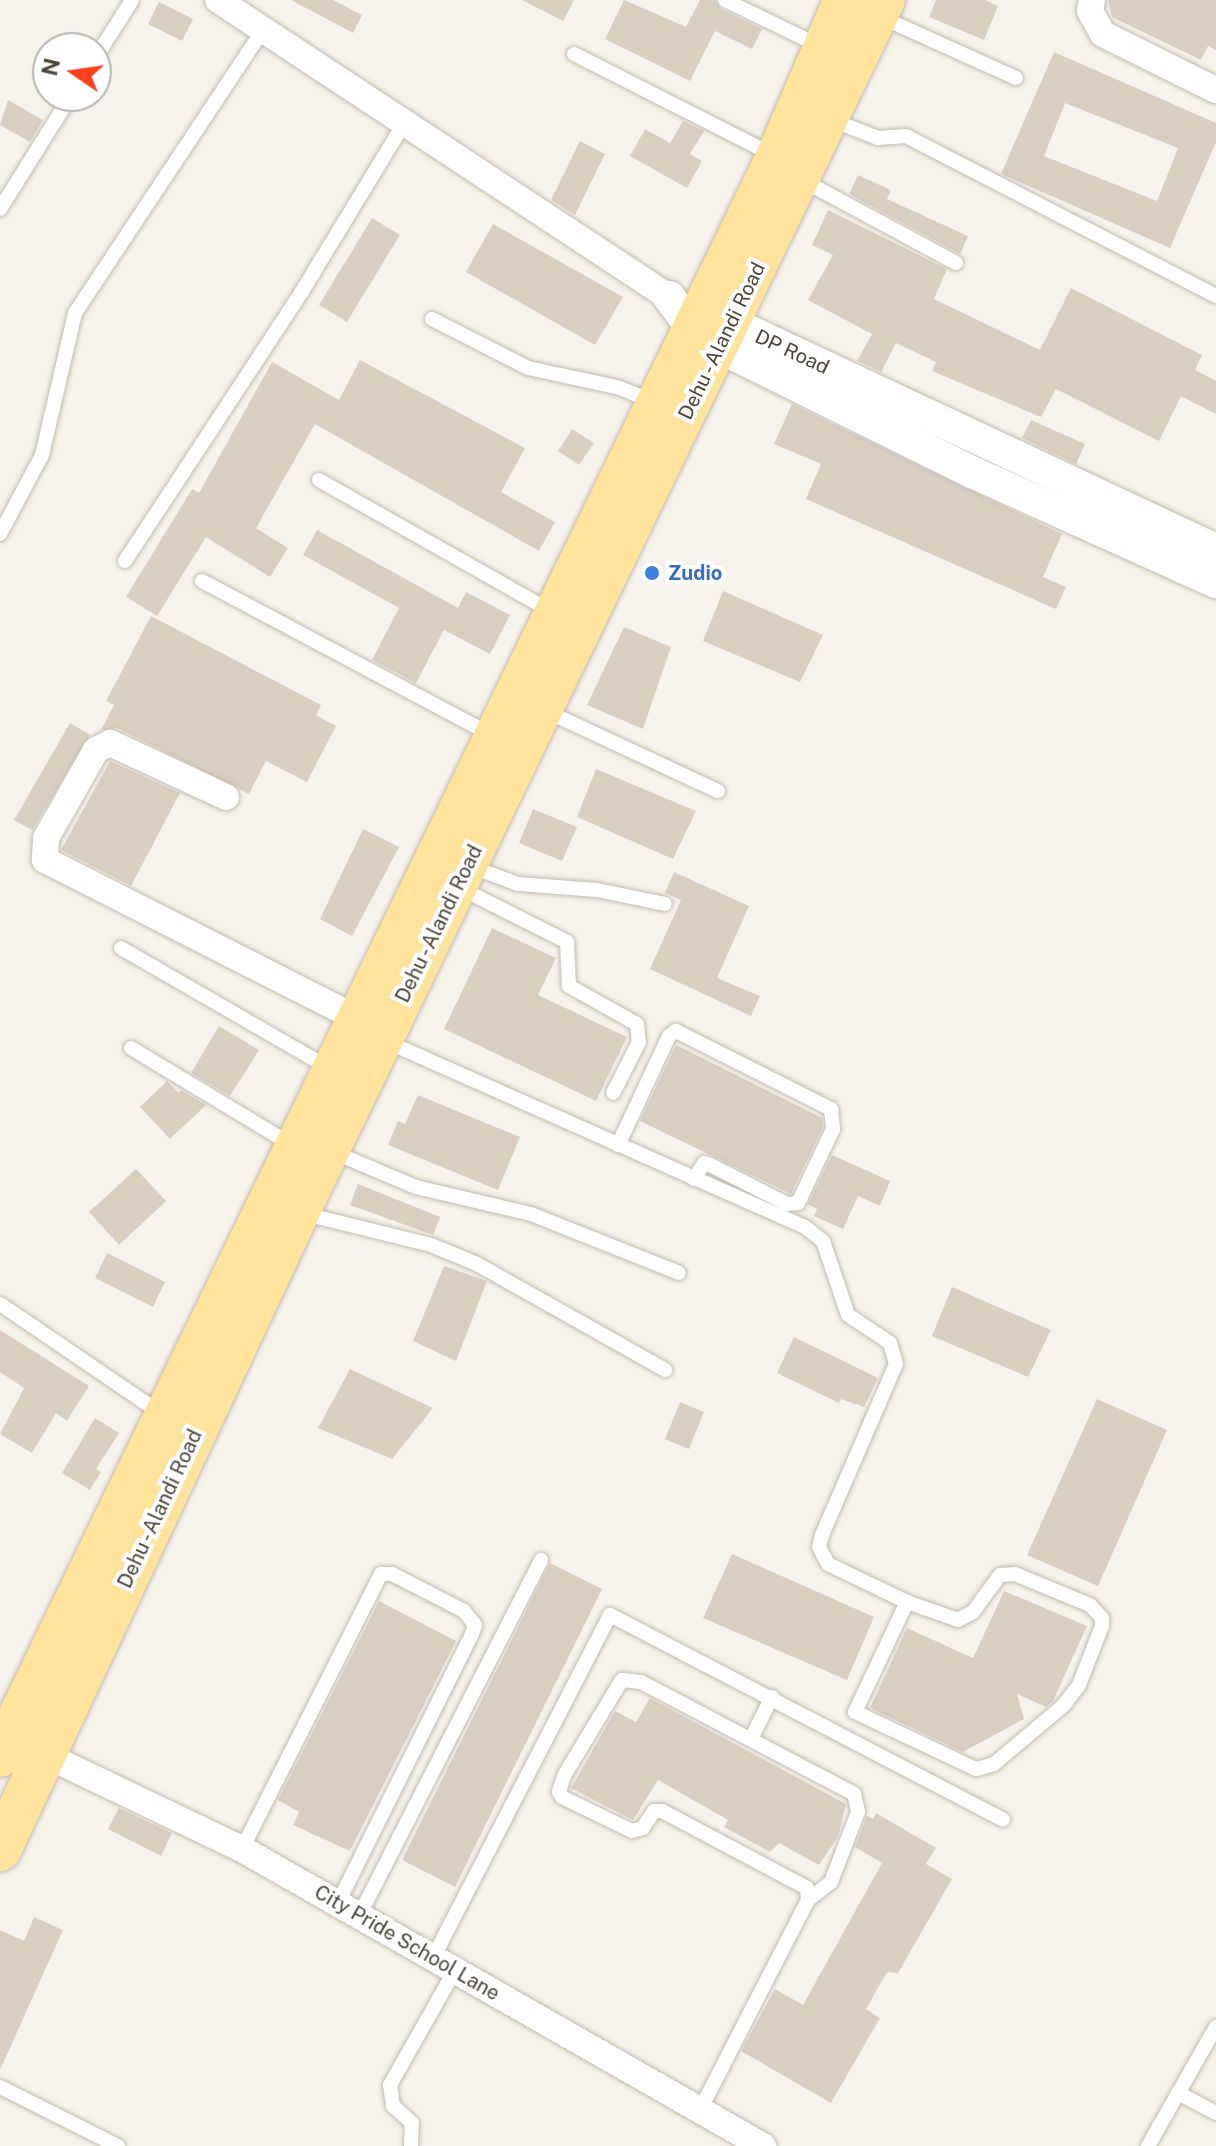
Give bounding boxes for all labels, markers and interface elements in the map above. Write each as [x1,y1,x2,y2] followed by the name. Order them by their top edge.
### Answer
[32,32,112,112] north arrow
[36,56,65,78] text: N
[672,256,772,426] street label: Dehu - Alandi Road
[751,324,833,380] street label: DP Road
[668,561,722,585] place label: Zudio
[643,564,661,582] marker: Zudio
[389,839,489,1009] street label: Dehu - Alandi Road
[112,1423,208,1595] street label: Dehu - Alandi Road
[310,1880,504,2006] street label: City Pride School Lane

